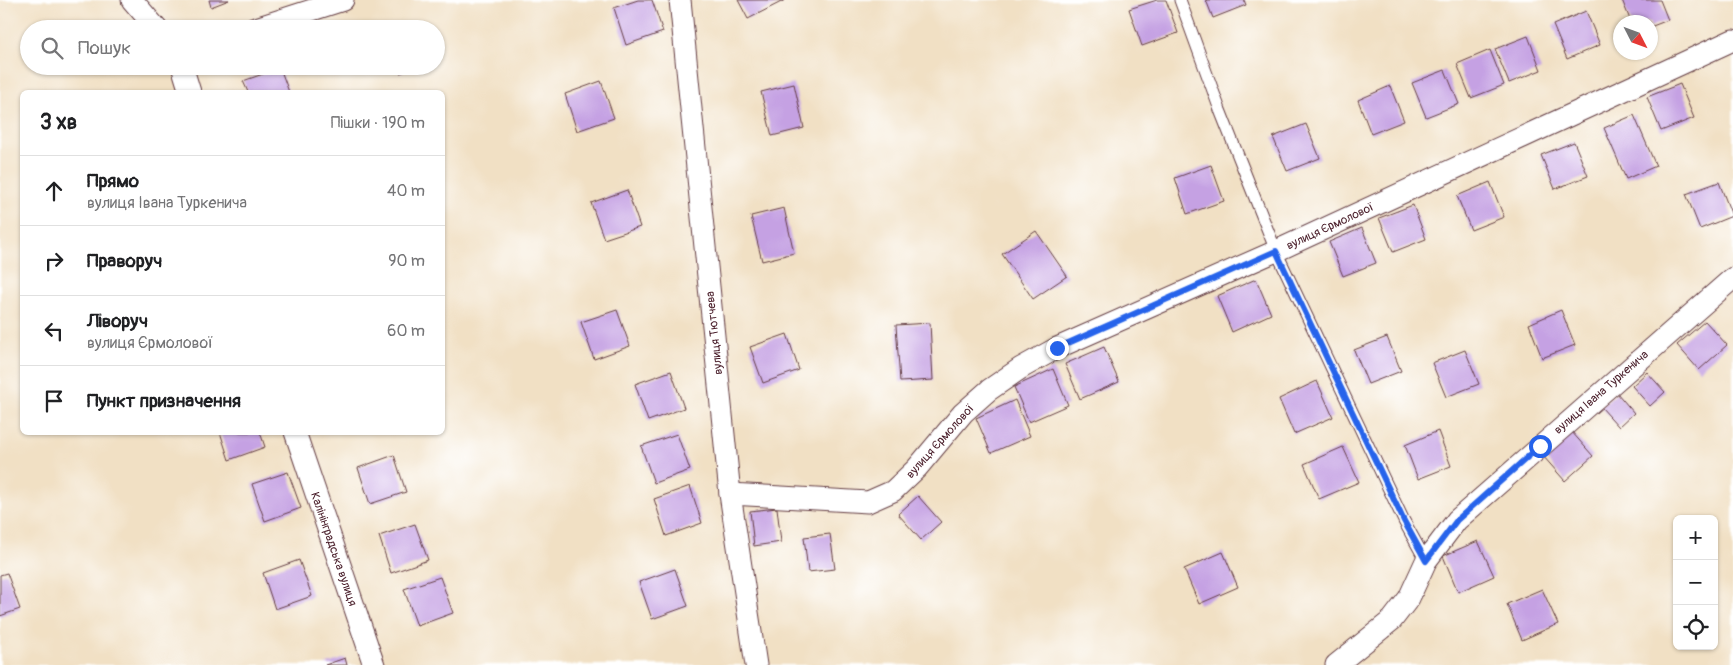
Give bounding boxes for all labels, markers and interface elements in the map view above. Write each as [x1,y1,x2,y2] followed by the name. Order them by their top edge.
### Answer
[1613,15,1658,60] north arrow
[20,20,445,75] search box
[38,34,66,62] icon: search
[78,36,131,60] text: Пошук
[40,109,77,136] text: 3 хв
[331,113,425,133] text: Пішки · 190 m
[87,169,139,193] text: Прямо
[40,177,68,205] icon: ahead
[387,181,425,201] text: 40 m
[87,193,247,213] text: вулиця Івана Туркенича
[1284,200,1376,253] street label: вулиця Єрмолової
[40,247,68,275] icon: right
[87,249,162,273] text: Праворуч
[388,251,425,271] text: 90 m
[703,290,726,375] street label: вулиця Тютчева
[87,309,148,333] text: Ліворуч
[40,317,68,345] icon: left
[387,321,425,341] text: 60 m
[87,333,213,353] text: вулиця Єрмолової
[1046,337,1069,360] route end
[1551,347,1652,437] street label: вулиця Івана Туркенича
[40,387,68,415] icon: arrive
[87,389,241,413] text: Пункт призначення
[903,401,978,482] street label: вулиця Єрмолової
[1529,435,1552,458] route start
[307,490,360,608] street label: Калінінградська вулиця
[1673,515,1718,650] map controls
[1673,515,1718,560] button: +
[1673,560,1718,605] button: −
[1673,605,1718,650] button: locate

